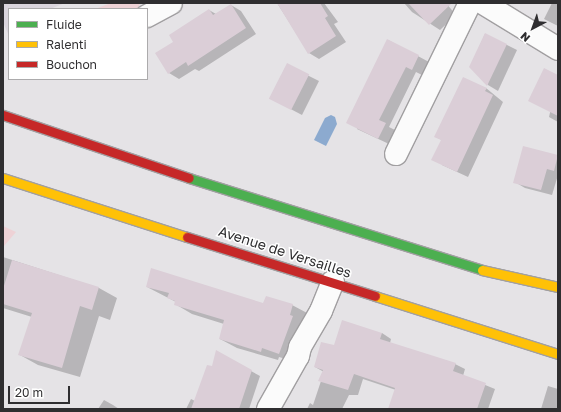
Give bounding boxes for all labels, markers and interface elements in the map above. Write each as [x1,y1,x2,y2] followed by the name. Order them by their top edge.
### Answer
[8,8,148,80] legend
[513,8,553,48] north arrow
[46,17,82,32] text: Fluide
[517,30,532,45] text: N
[46,37,87,52] text: Ralenti
[46,57,97,72] text: Bouchon
[216,223,354,281] street label: Avenue de Versailles
[10,378,72,404] scale bar
[15,385,43,400] text: 20 m

